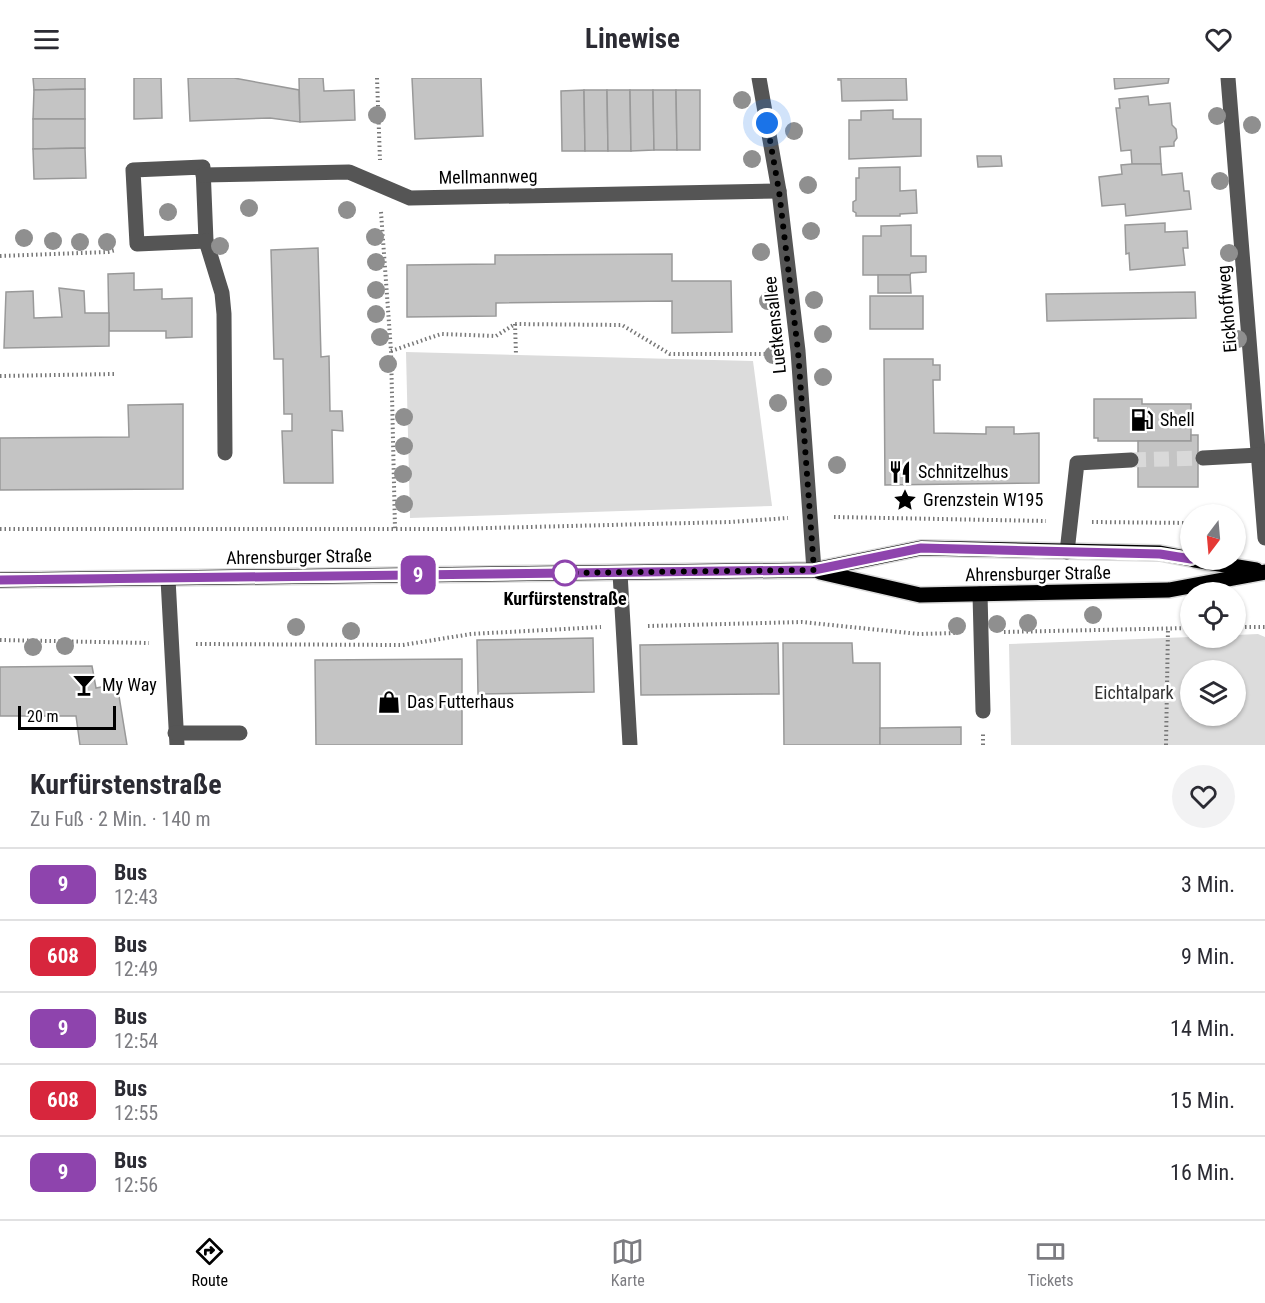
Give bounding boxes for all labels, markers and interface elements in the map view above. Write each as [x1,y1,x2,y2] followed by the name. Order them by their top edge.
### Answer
[30,23,63,56] icon: menu
[585,23,680,55] text: Linewise
[1202,23,1235,56] icon: heart
[752,108,782,138] your location
[438,165,538,188] street label: Mellmannweg
[1212,264,1241,354] street label: Eickhoffweg
[759,275,790,375] street label: Luetkensallee
[1129,407,1155,433] fuel station icon: Shell
[1160,409,1195,430] place label: Shell
[887,459,913,485] restaurant icon: Schnitzelhus
[918,461,1008,482] place label: Schnitzelhus
[892,487,918,513] place icon: Grenzstein W195
[923,489,1043,510] place label: Grenzstein W195
[1180,504,1246,570] north arrow
[1180,504,1246,726] map controls
[226,545,372,568] street label: Ahrensburger Straße
[398,556,438,594] line badge: 9
[552,560,578,586] marker: Kurfürstenstraße
[965,562,1111,585] street label: Ahrensburger Straße
[413,563,423,587] text: 9
[1180,582,1246,648] button: locate
[503,588,627,609] place label: Kurfürstenstraße
[1180,660,1246,726] button: layers
[71,672,97,698] bar icon: My Way
[102,674,157,695] place label: My Way
[1094,682,1174,703] park label: Eichtalpark
[376,689,402,715] shop icon: Das Futterhaus
[407,691,514,712] place label: Das Futterhaus
[18,703,116,730] scale bar
[27,707,59,726] text: 20 m
[1172,765,1235,828] button: heart
[30,768,222,801] text: Kurfürstenstraße
[30,807,211,831] text: Zu Fuß · 2 Min. · 140 m
[114,860,147,885] text: Bus
[58,872,68,896] text: 9
[1181,872,1235,897] text: 3 Min.
[114,885,158,909] text: 12:43
[114,932,147,957] text: Bus
[47,944,79,968] text: 608
[1181,944,1235,969] text: 9 Min.
[114,957,158,981] text: 12:49
[114,1004,147,1029] text: Bus
[58,1016,68,1040] text: 9
[1170,1016,1235,1041] text: 14 Min.
[114,1029,158,1053] text: 12:54
[114,1076,147,1101] text: Bus
[47,1088,79,1112] text: 608
[1170,1088,1235,1113] text: 15 Min.
[114,1101,158,1125] text: 12:55
[114,1148,147,1173] text: Bus
[58,1160,68,1184] text: 9
[1170,1160,1235,1185] text: 16 Min.
[114,1173,158,1197] text: 12:56
[191,1235,228,1290] tab: Route
[611,1235,645,1290] tab: Karte
[1028,1235,1074,1290] tab: Tickets

